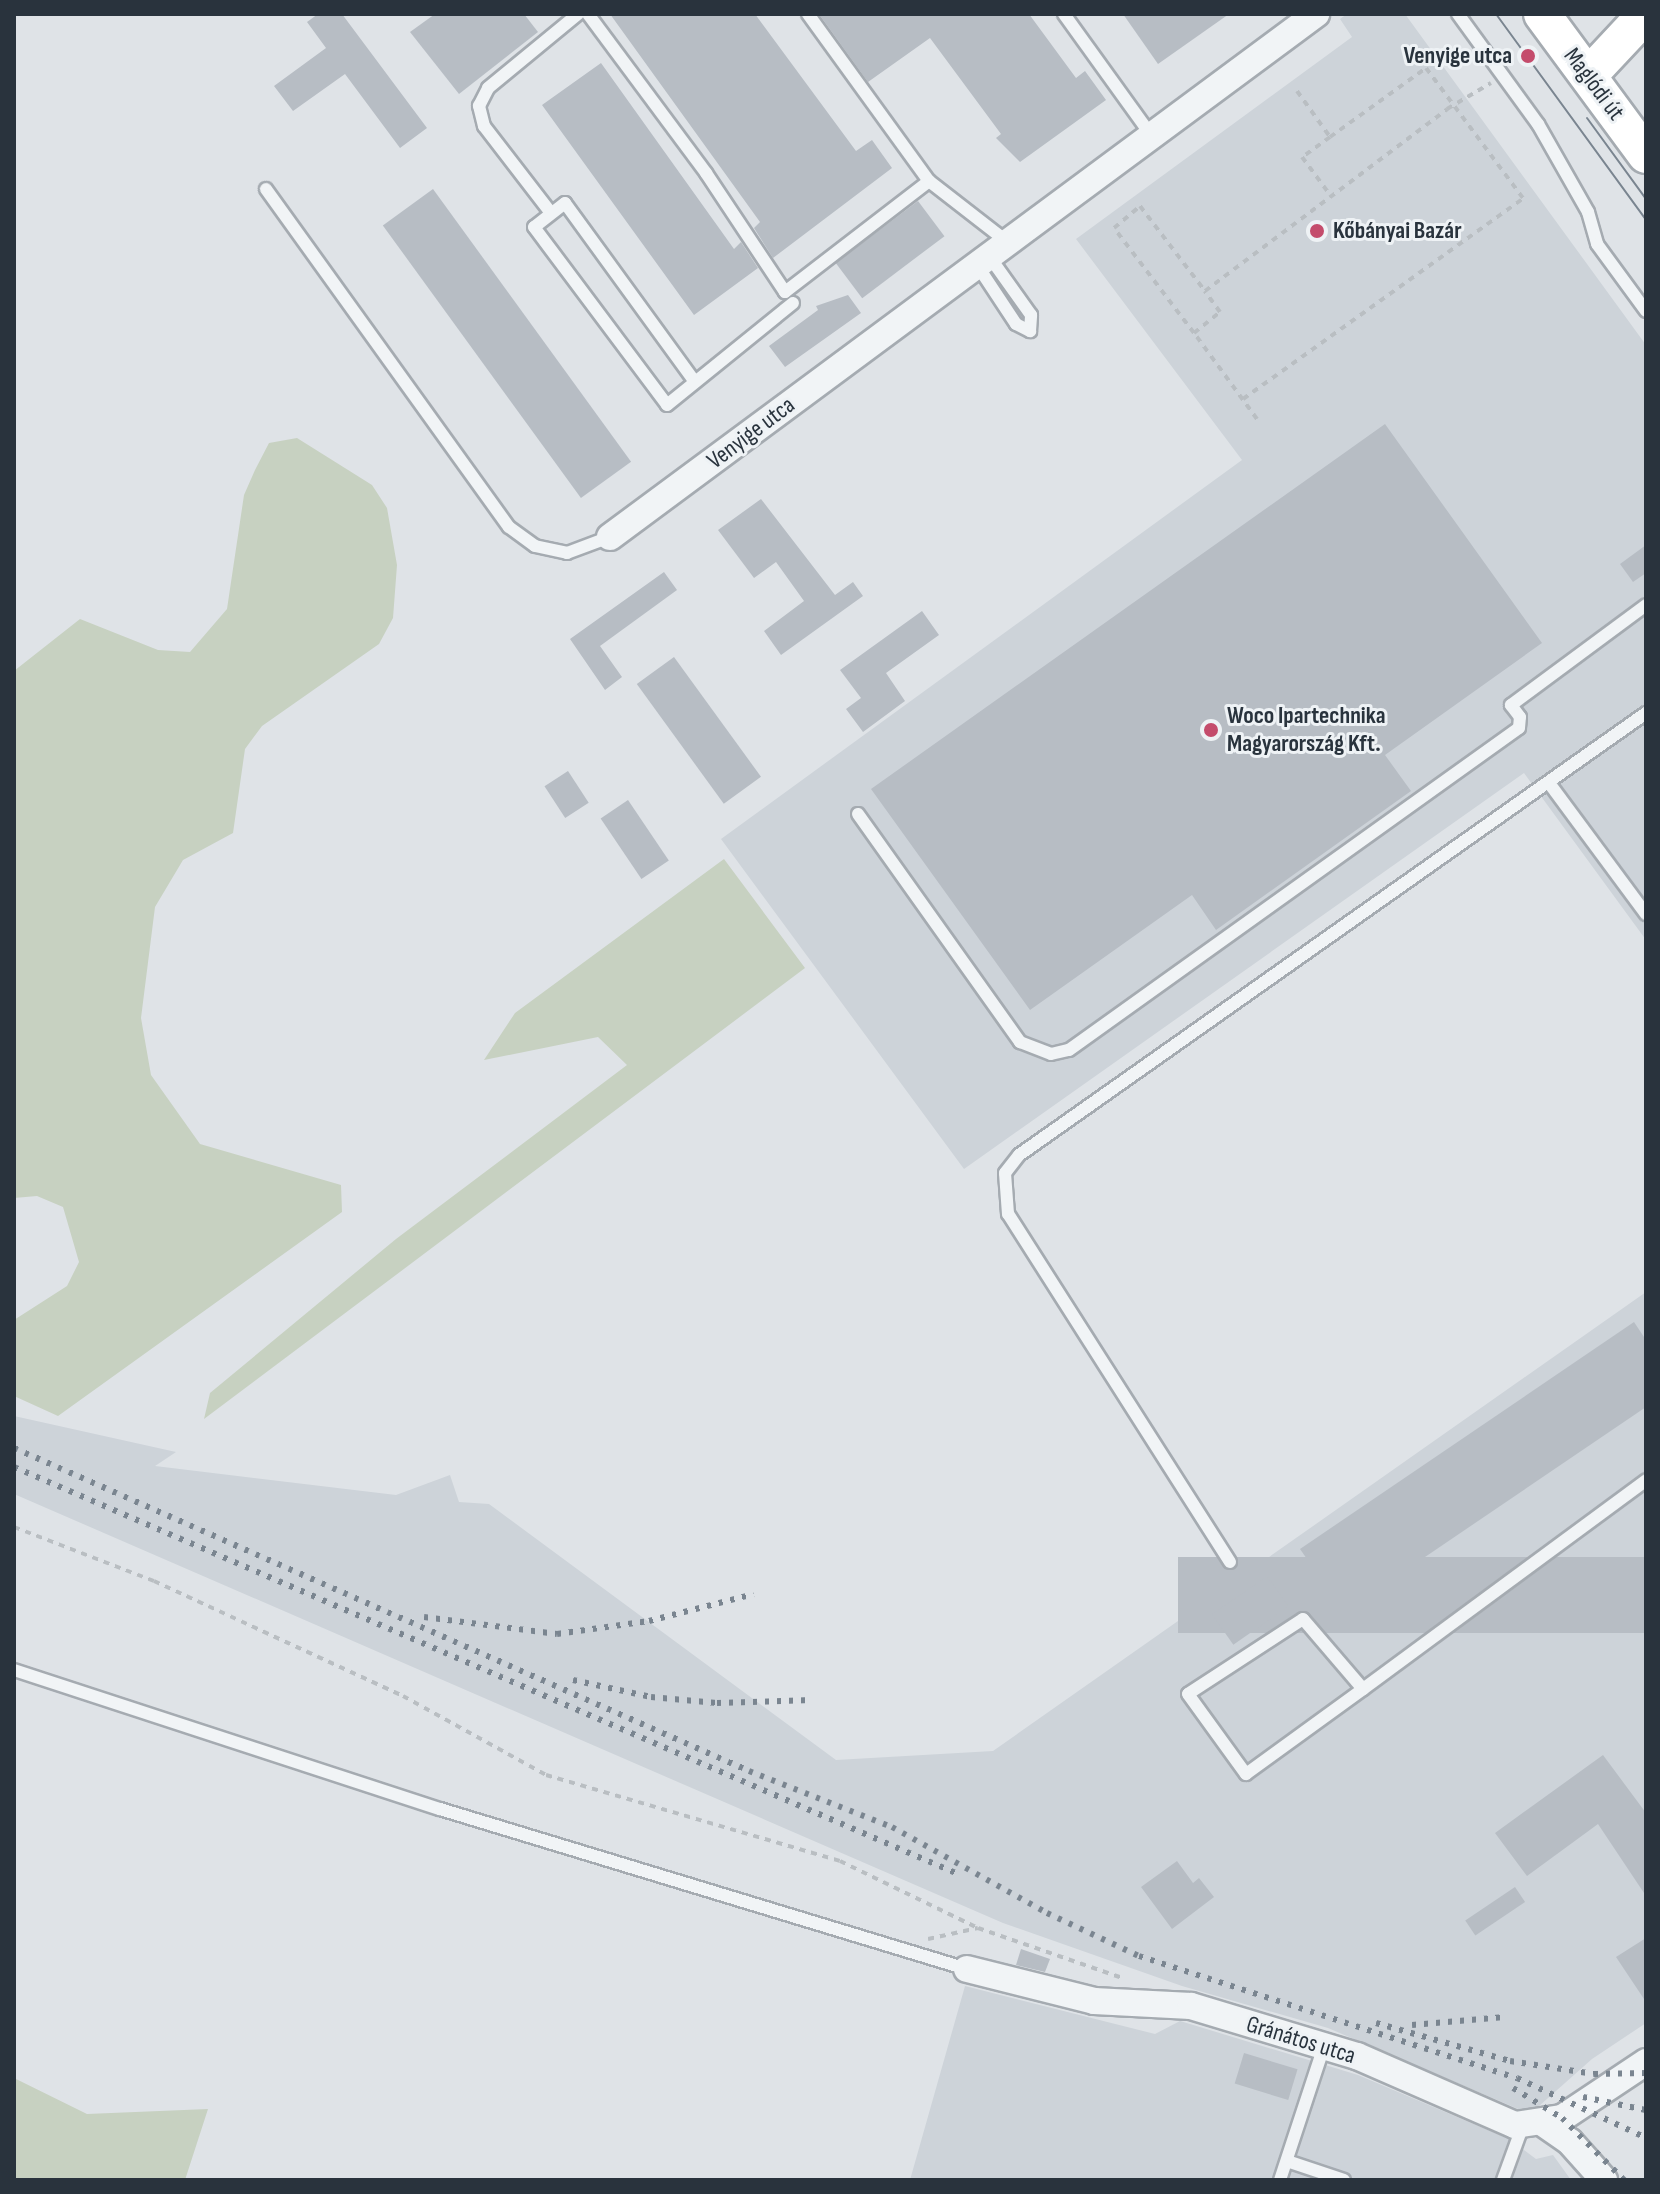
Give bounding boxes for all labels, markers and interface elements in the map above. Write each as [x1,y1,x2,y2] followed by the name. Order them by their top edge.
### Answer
[1403,42,1512,70] place label: Venyige utca
[1557,42,1631,126] street label: Maglódi út
[1519,47,1537,65] marker: Venyige utca
[1333,217,1462,245] place label: Kőbányai Bazár
[1308,222,1326,240] marker: Kőbányai Bazár
[701,391,801,475] street label: Venyige utca
[1227,702,1386,758] place label: Woco Ipartechnika Magyarország Kft.
[1202,721,1220,739] marker: Woco Ipartechnika Magyarország Kft.
[1243,2010,1359,2070] street label: Gránátos utca

